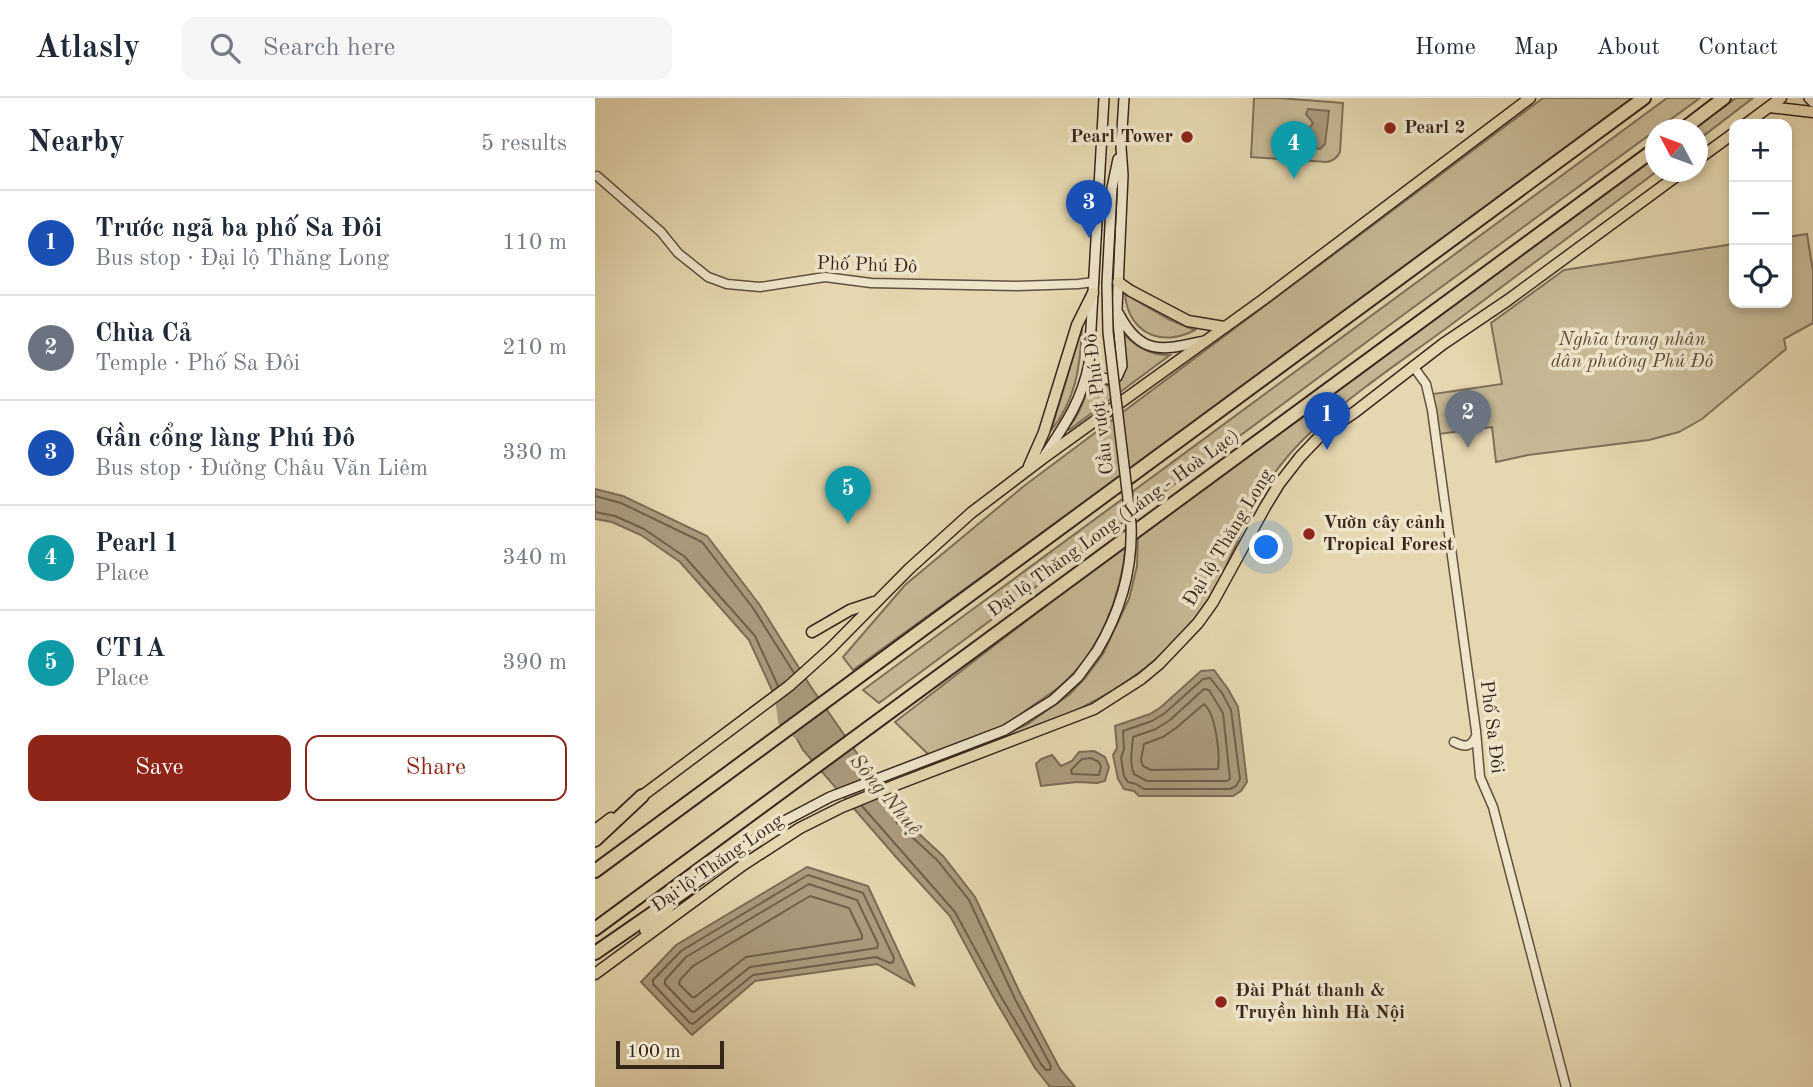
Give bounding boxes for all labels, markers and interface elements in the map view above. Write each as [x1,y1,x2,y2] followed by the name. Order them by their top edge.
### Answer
[182,17,672,80] search box
[206,29,244,67] icon: search
[35,32,140,65] text: Atlasly
[262,35,396,61] text: Search here
[1415,36,1476,60] text: Home
[1514,36,1558,60] text: Map
[1596,36,1660,60] text: About
[1698,36,1778,60] text: Contact
[1404,119,1465,138] place label: Pearl 2
[1645,119,1708,182] north arrow
[1729,119,1792,308] map controls
[1729,119,1792,182] button: +
[1382,120,1398,136] marker: Pearl 2
[1271,121,1317,179] pin: 4
[28,128,125,158] text: Nearby
[1070,128,1173,147] place label: Pearl Tower
[1179,129,1195,145] marker: Pearl Tower
[481,132,567,155] text: 5 results
[1066,180,1112,238] pin: 3
[1729,182,1792,245] button: −
[95,216,382,242] text: Trước ngã ba phố Sa Đôi
[44,231,58,254] text: 1
[502,231,567,254] text: 110 m
[1729,245,1792,308] button: locate
[95,247,389,270] text: Bus stop · Đại lộ Thăng Long
[816,254,918,277] street label: Phố Phú Đô
[95,321,192,347] text: Chùa Cả
[1551,331,1714,372] park label: Nghĩa trang nhân dân phường Phú Đô
[1079,332,1118,476] street label: Cầu vượt Phú Đô
[44,336,58,359] text: 2
[502,336,567,359] text: 210 m
[95,352,300,375] text: Temple · Phố Sa Đôi
[1445,390,1491,448] pin: 2
[1304,392,1350,450] pin: 1
[984,425,1244,623] street label: Đại lộ Thăng Long (Láng - Hoà Lạc)
[95,426,355,452] text: Gần cổng làng Phú Đô
[44,441,58,464] text: 3
[502,441,567,464] text: 330 m
[95,457,428,480] text: Bus stop · Đường Châu Văn Liêm
[1179,465,1279,611] street label: Đại lộ Thăng Long
[825,466,871,524] pin: 5
[1323,514,1454,555] place label: Vườn cây cảnh Tropical Forest
[1301,526,1317,542] marker: Vườn cây cảnh Tropical Forest
[1249,530,1283,564] your location
[95,531,179,557] text: Pearl 1
[44,546,58,569] text: 4
[502,546,567,569] text: 340 m
[95,562,149,585] text: Place
[95,636,165,662] text: CT1A
[44,651,58,674] text: 5
[502,651,567,674] text: 390 m
[95,667,149,690] text: Place
[1476,679,1507,775] street label: Phố Sa Đôi
[28,735,291,801] button: Save
[305,735,567,801] button: Share
[845,750,925,840] water label: Sông Nhuệ
[649,811,788,917] street label: Đại lộ Thăng Long
[1235,982,1405,1023] place label: Đài Phát thanh & Truyền hình Hà Nội
[1213,994,1229,1010] marker: Đài Phát thanh & Truyền hình Hà Nội
[616,1038,725,1070] scale bar
[627,1043,680,1062] text: 100 m

